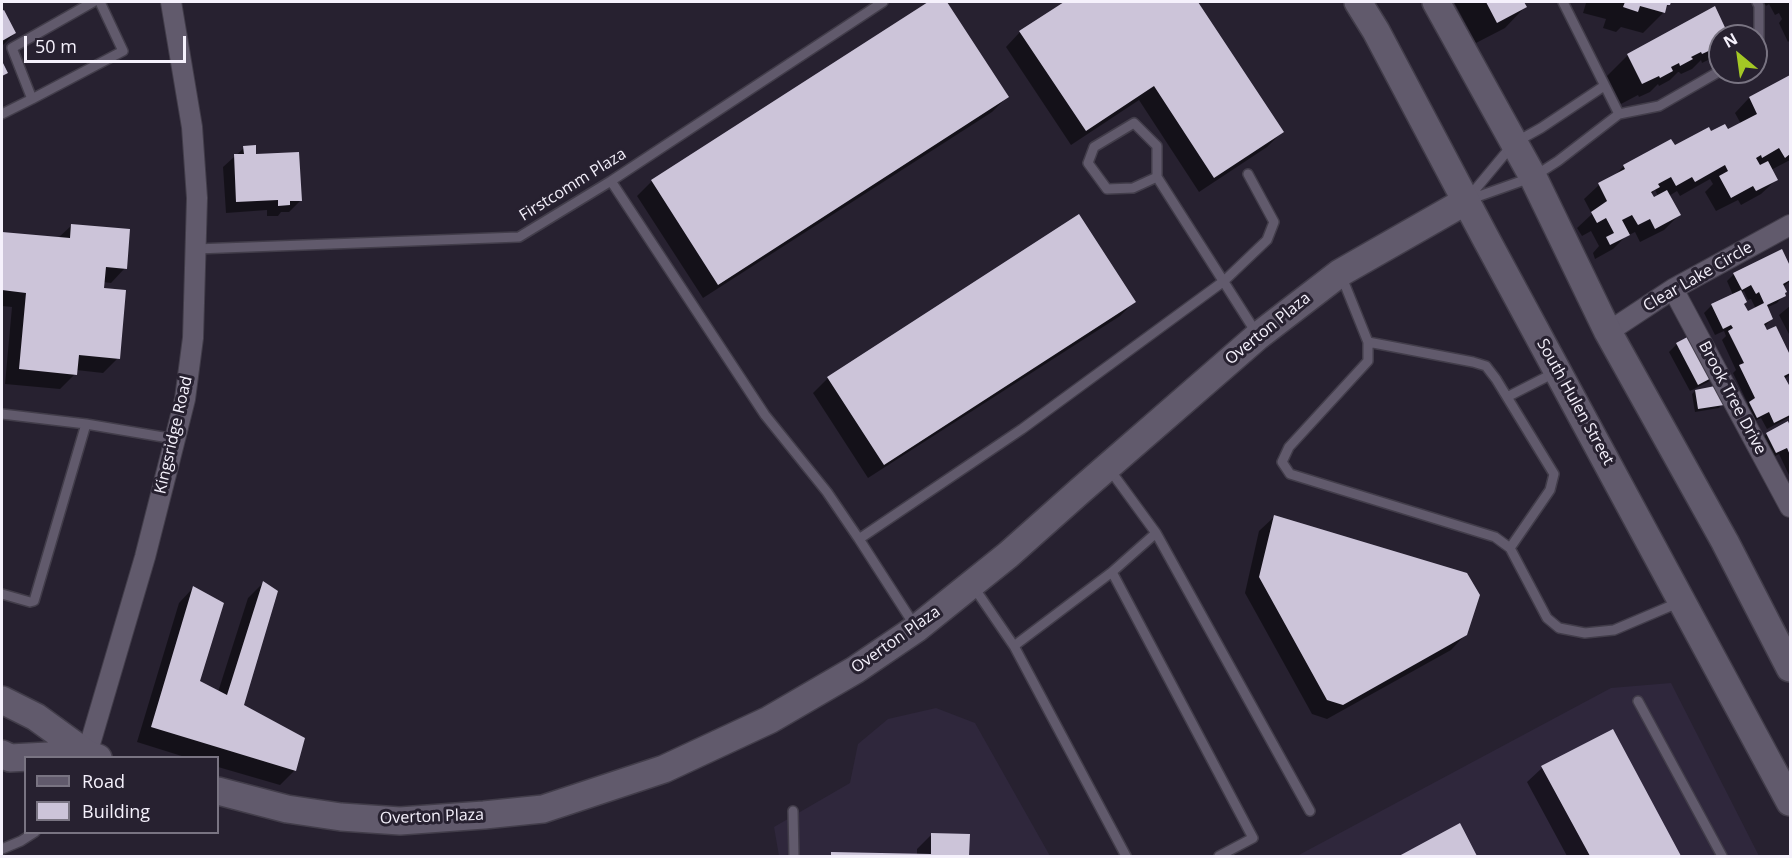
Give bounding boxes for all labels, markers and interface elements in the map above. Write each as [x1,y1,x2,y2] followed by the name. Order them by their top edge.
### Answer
[27,24,189,62] scale bar
[1708,24,1768,84] north arrow
[1719,27,1741,53] text: N
[35,34,77,58] text: 50 m
[516,144,630,226] street label: Firstcomm Plaza
[1640,238,1756,316] street label: Clear Lake Circle
[1221,289,1315,369] street label: Overton Plaza
[1532,336,1618,468] street label: South Hulen Street
[1694,338,1770,458] street label: Brook Tree Drive
[151,374,197,496] street label: Kingsridge Road
[848,602,944,678] street label: Overton Plaza
[24,756,219,834] legend
[82,769,125,793] text: Road
[82,799,150,823] text: Building
[380,806,484,828] street label: Overton Plaza

